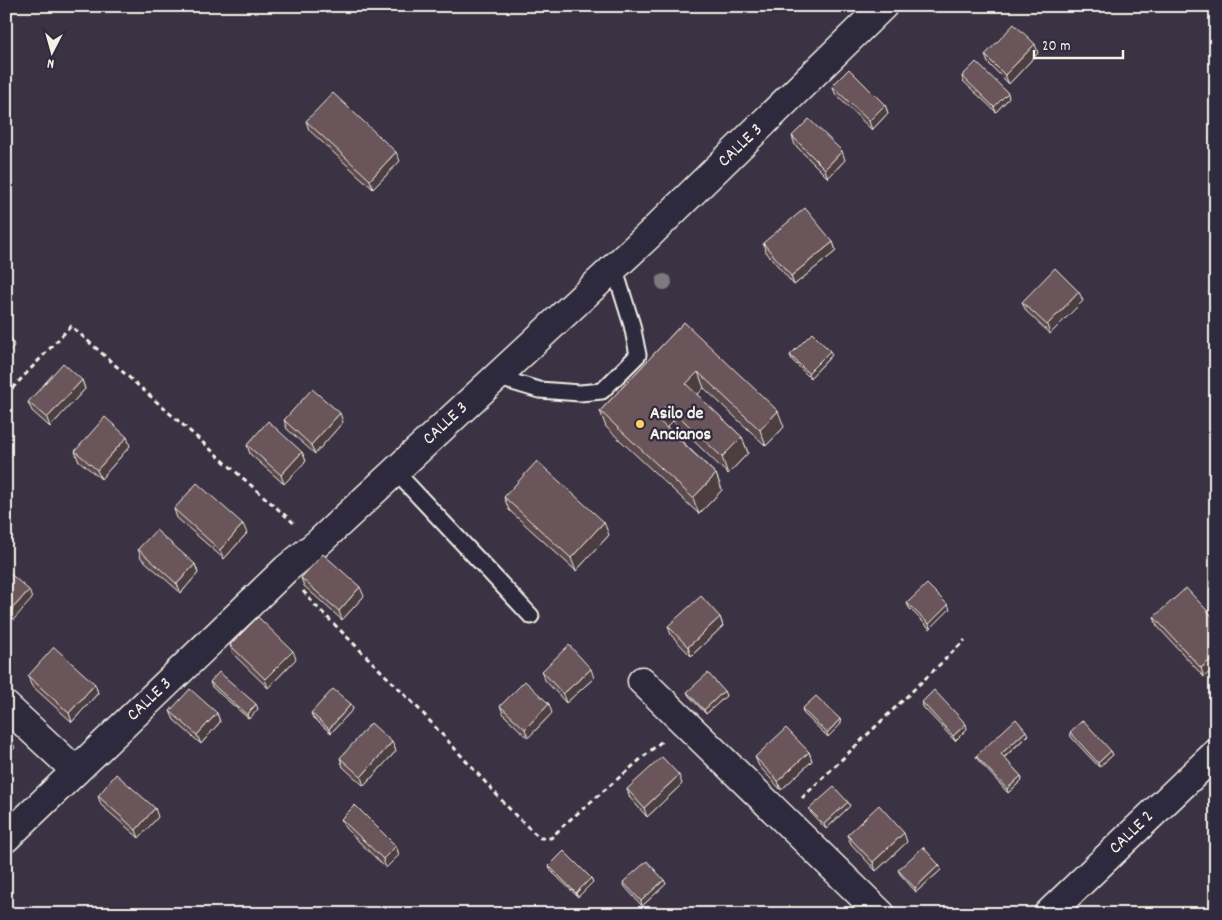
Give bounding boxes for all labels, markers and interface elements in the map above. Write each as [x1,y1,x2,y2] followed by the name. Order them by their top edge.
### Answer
[28,28,78,78] north arrow
[1034,28,1123,60] scale bar
[1042,36,1070,58] text: 20 m
[46,53,55,73] text: N
[713,118,769,174] street label: CALLE 3
[418,397,474,451] street label: CALLE 3
[650,402,711,448] place label: Asilo de Ancianos
[634,418,646,430] marker: Asilo de Ancianos
[122,672,178,728] street label: CALLE 3
[1104,805,1160,861] street label: CALLE 2

